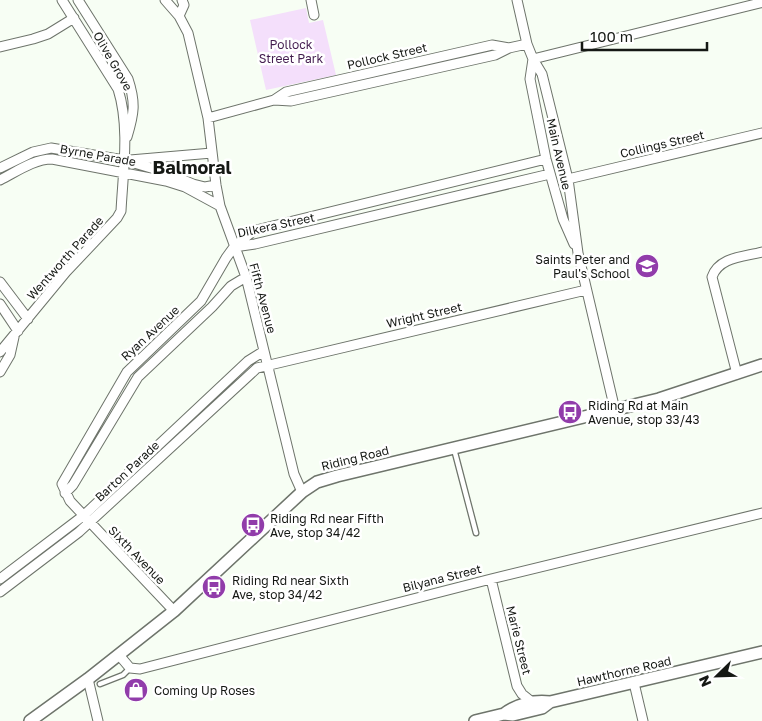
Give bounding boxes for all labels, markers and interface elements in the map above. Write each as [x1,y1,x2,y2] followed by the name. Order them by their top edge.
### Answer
[582,20,707,52] scale bar
[590,27,633,45] text: 100 m
[90,29,136,93] street label: Olive Grove
[259,37,323,66] park label: Pollock Street Park
[346,39,429,72] street label: Pollock Street
[543,117,575,191] street label: Main Avenue
[618,127,706,161] street label: Collings Street
[59,141,137,169] street label: Byrne Parade
[153,156,231,178] district label: Balmoral
[236,209,316,241] street label: Dilkera Street
[24,213,106,303] street label: Wentworth Parade
[535,252,630,281] place label: Saints Peter and Paul's School
[634,253,660,279] school or university icon: Saints Peter and Paul's School
[246,261,280,335] street label: Fifth Avenue
[385,299,463,331] street label: Wright Street
[118,302,182,364] street label: Ryan Avenue
[588,398,700,427] place label: Riding Rd at Main Avenue, stop 33/43
[557,399,583,425] bus stop icon: Riding Rd at Main Avenue, stop 33/43
[92,437,162,505] street label: Barton Parade
[320,442,390,474] street label: Riding Road
[270,511,384,540] place label: Riding Rd near Fifth Ave, stop 34/42
[240,512,266,538] bus stop icon: Riding Rd near Fifth Ave, stop 34/42
[105,523,169,587] street label: Sixth Avenue
[401,561,483,595] street label: Bilyana Street
[232,573,349,602] place label: Riding Rd near Sixth Ave, stop 34/42
[201,574,227,600] bus stop icon: Riding Rd near Sixth Ave, stop 34/42
[503,604,535,676] street label: Marie Street
[692,651,742,701] north arrow
[575,653,673,689] street label: Hawthorne Road
[695,673,714,689] text: N
[123,677,149,703] shop icon: Coming Up Roses
[154,683,255,698] place label: Coming Up Roses

